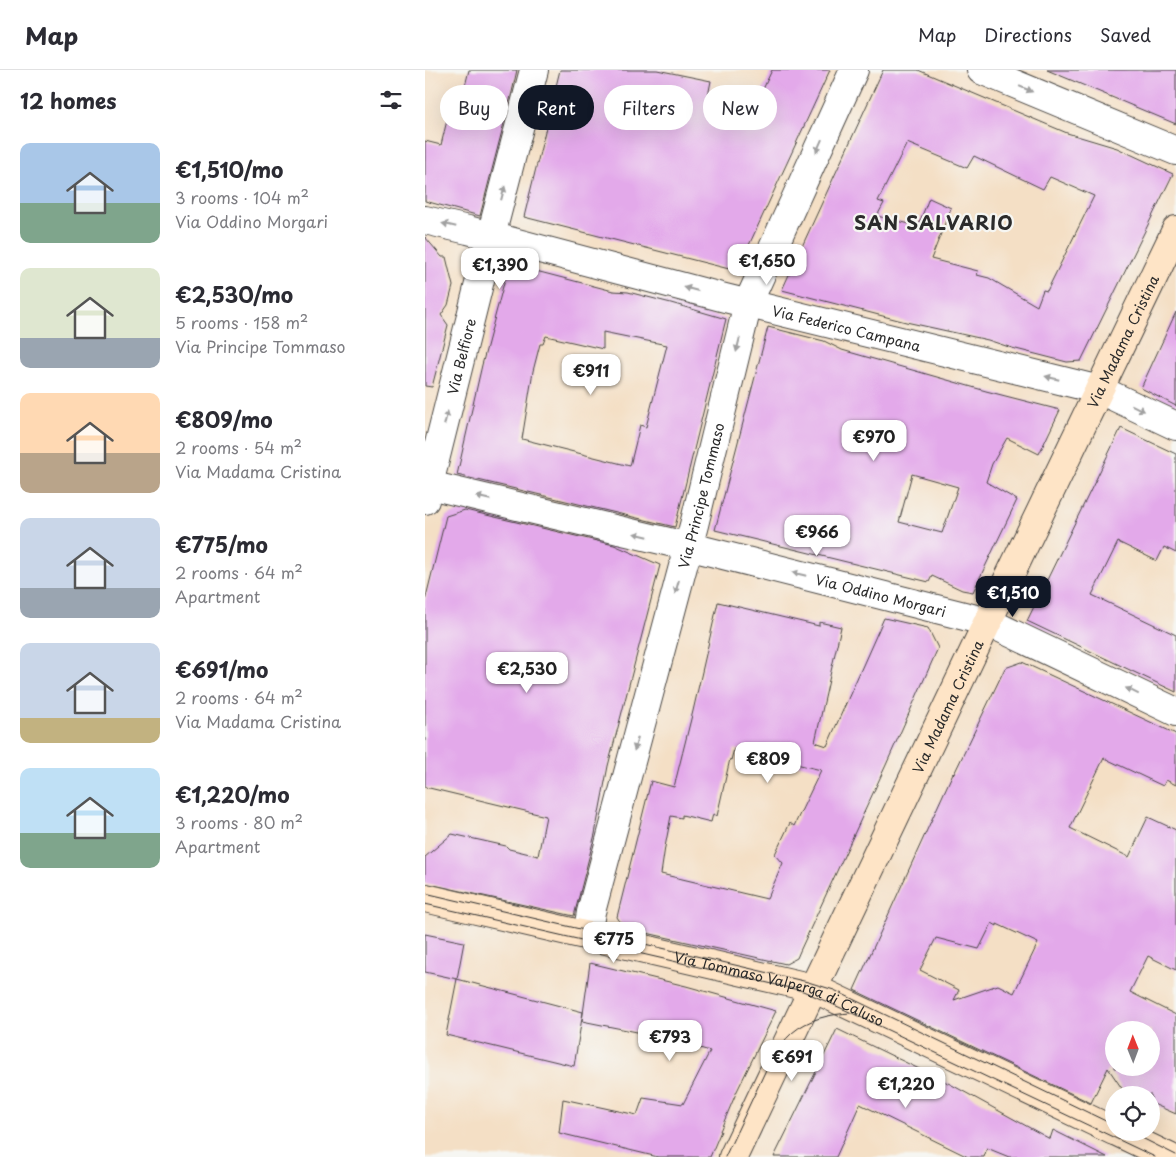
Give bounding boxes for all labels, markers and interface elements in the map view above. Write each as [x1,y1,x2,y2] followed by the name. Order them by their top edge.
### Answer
[25,17,78,53] text: Map
[918,21,956,48] text: Map
[984,21,1072,48] text: Directions
[1100,21,1151,48] text: Saved
[20,84,117,116] text: 12 homes
[440,85,508,130] chip: Buy
[518,85,594,130] chip: Rent
[604,85,693,130] chip: Filters
[703,85,777,130] chip: New
[1019,85,1033,93] one-way arrow
[377,86,405,114] icon: filters
[815,139,823,153] one-way arrow
[175,153,283,185] text: €1,510/mo
[60,163,120,223] icon: home
[175,185,309,209] text: 3 rooms · 104 m²
[499,185,507,200] one-way arrow
[854,208,1014,236] district label: SAN SALVARIO
[175,209,328,233] text: Via Oddino Morgari
[441,221,456,229] one-way arrow
[726,244,808,286] pin: €1,650
[459,248,541,290] pin: €1,390
[739,248,795,272] text: €1,650
[472,252,528,276] text: €1,390
[1081,271,1164,411] street label: Via Madama Cristina
[175,278,293,310] text: €2,530/mo
[683,284,698,292] one-way arrow
[60,288,120,348] icon: home
[770,299,923,356] street label: Via Federico Campana
[175,310,308,334] text: 5 rooms · 158 m²
[441,316,481,397] street label: Via Belfiore
[175,334,345,358] text: Via Principe Tommaso
[734,337,742,352] one-way arrow
[561,354,621,396] pin: €911
[573,358,609,382] text: €911
[1045,374,1060,382] one-way arrow
[175,403,273,435] text: €809/mo
[1131,404,1145,412] one-way arrow
[442,411,450,426] one-way arrow
[60,413,120,473] icon: home
[672,420,729,571] street label: Via Principe Tommaso
[844,420,904,462] pin: €970
[853,424,895,448] text: €970
[175,435,302,459] text: 2 rooms · 54 m²
[175,459,341,483] text: Via Madama Cristina
[475,494,490,502] one-way arrow
[787,514,847,557] pin: €966
[795,519,839,543] text: €966
[175,528,268,560] text: €775/mo
[633,531,648,539] one-way arrow
[60,538,120,598] icon: home
[175,560,303,584] text: 2 rooms · 64 m²
[813,568,948,622] street label: Via Oddino Morgari
[791,570,806,578] one-way arrow
[972,576,1054,618] pin: €1,510
[673,580,681,595] one-way arrow
[987,580,1039,604] text: €1,510
[175,584,260,608] text: Apartment
[907,636,988,777] street label: Via Madama Cristina
[486,652,568,694] pin: €2,530
[175,653,268,685] text: €691/mo
[497,656,557,680] text: €2,530
[60,663,120,723] icon: home
[175,685,303,709] text: 2 rooms · 64 m²
[1125,687,1139,695] one-way arrow
[175,709,341,733] text: Via Madama Cristina
[631,737,639,752] one-way arrow
[738,742,798,784] pin: €809
[746,746,790,770] text: €809
[175,778,290,810] text: €1,220/mo
[60,788,120,848] icon: home
[175,810,303,834] text: 3 rooms · 80 m²
[175,834,260,858] text: Apartment
[584,922,644,964] pin: €775
[594,926,634,950] text: €775
[672,946,888,1031] street label: Via Tommaso Valperga di Caluso
[640,1020,700,1062] pin: €793
[1105,1021,1160,1076] north arrow
[1105,1021,1160,1141] map controls
[649,1024,691,1048] text: €793
[762,1040,822,1082] pin: €691
[772,1044,812,1068] text: €691
[865,1066,947,1109] pin: €1,220
[877,1071,935,1095] text: €1,220
[1105,1086,1160,1141] button: locate

